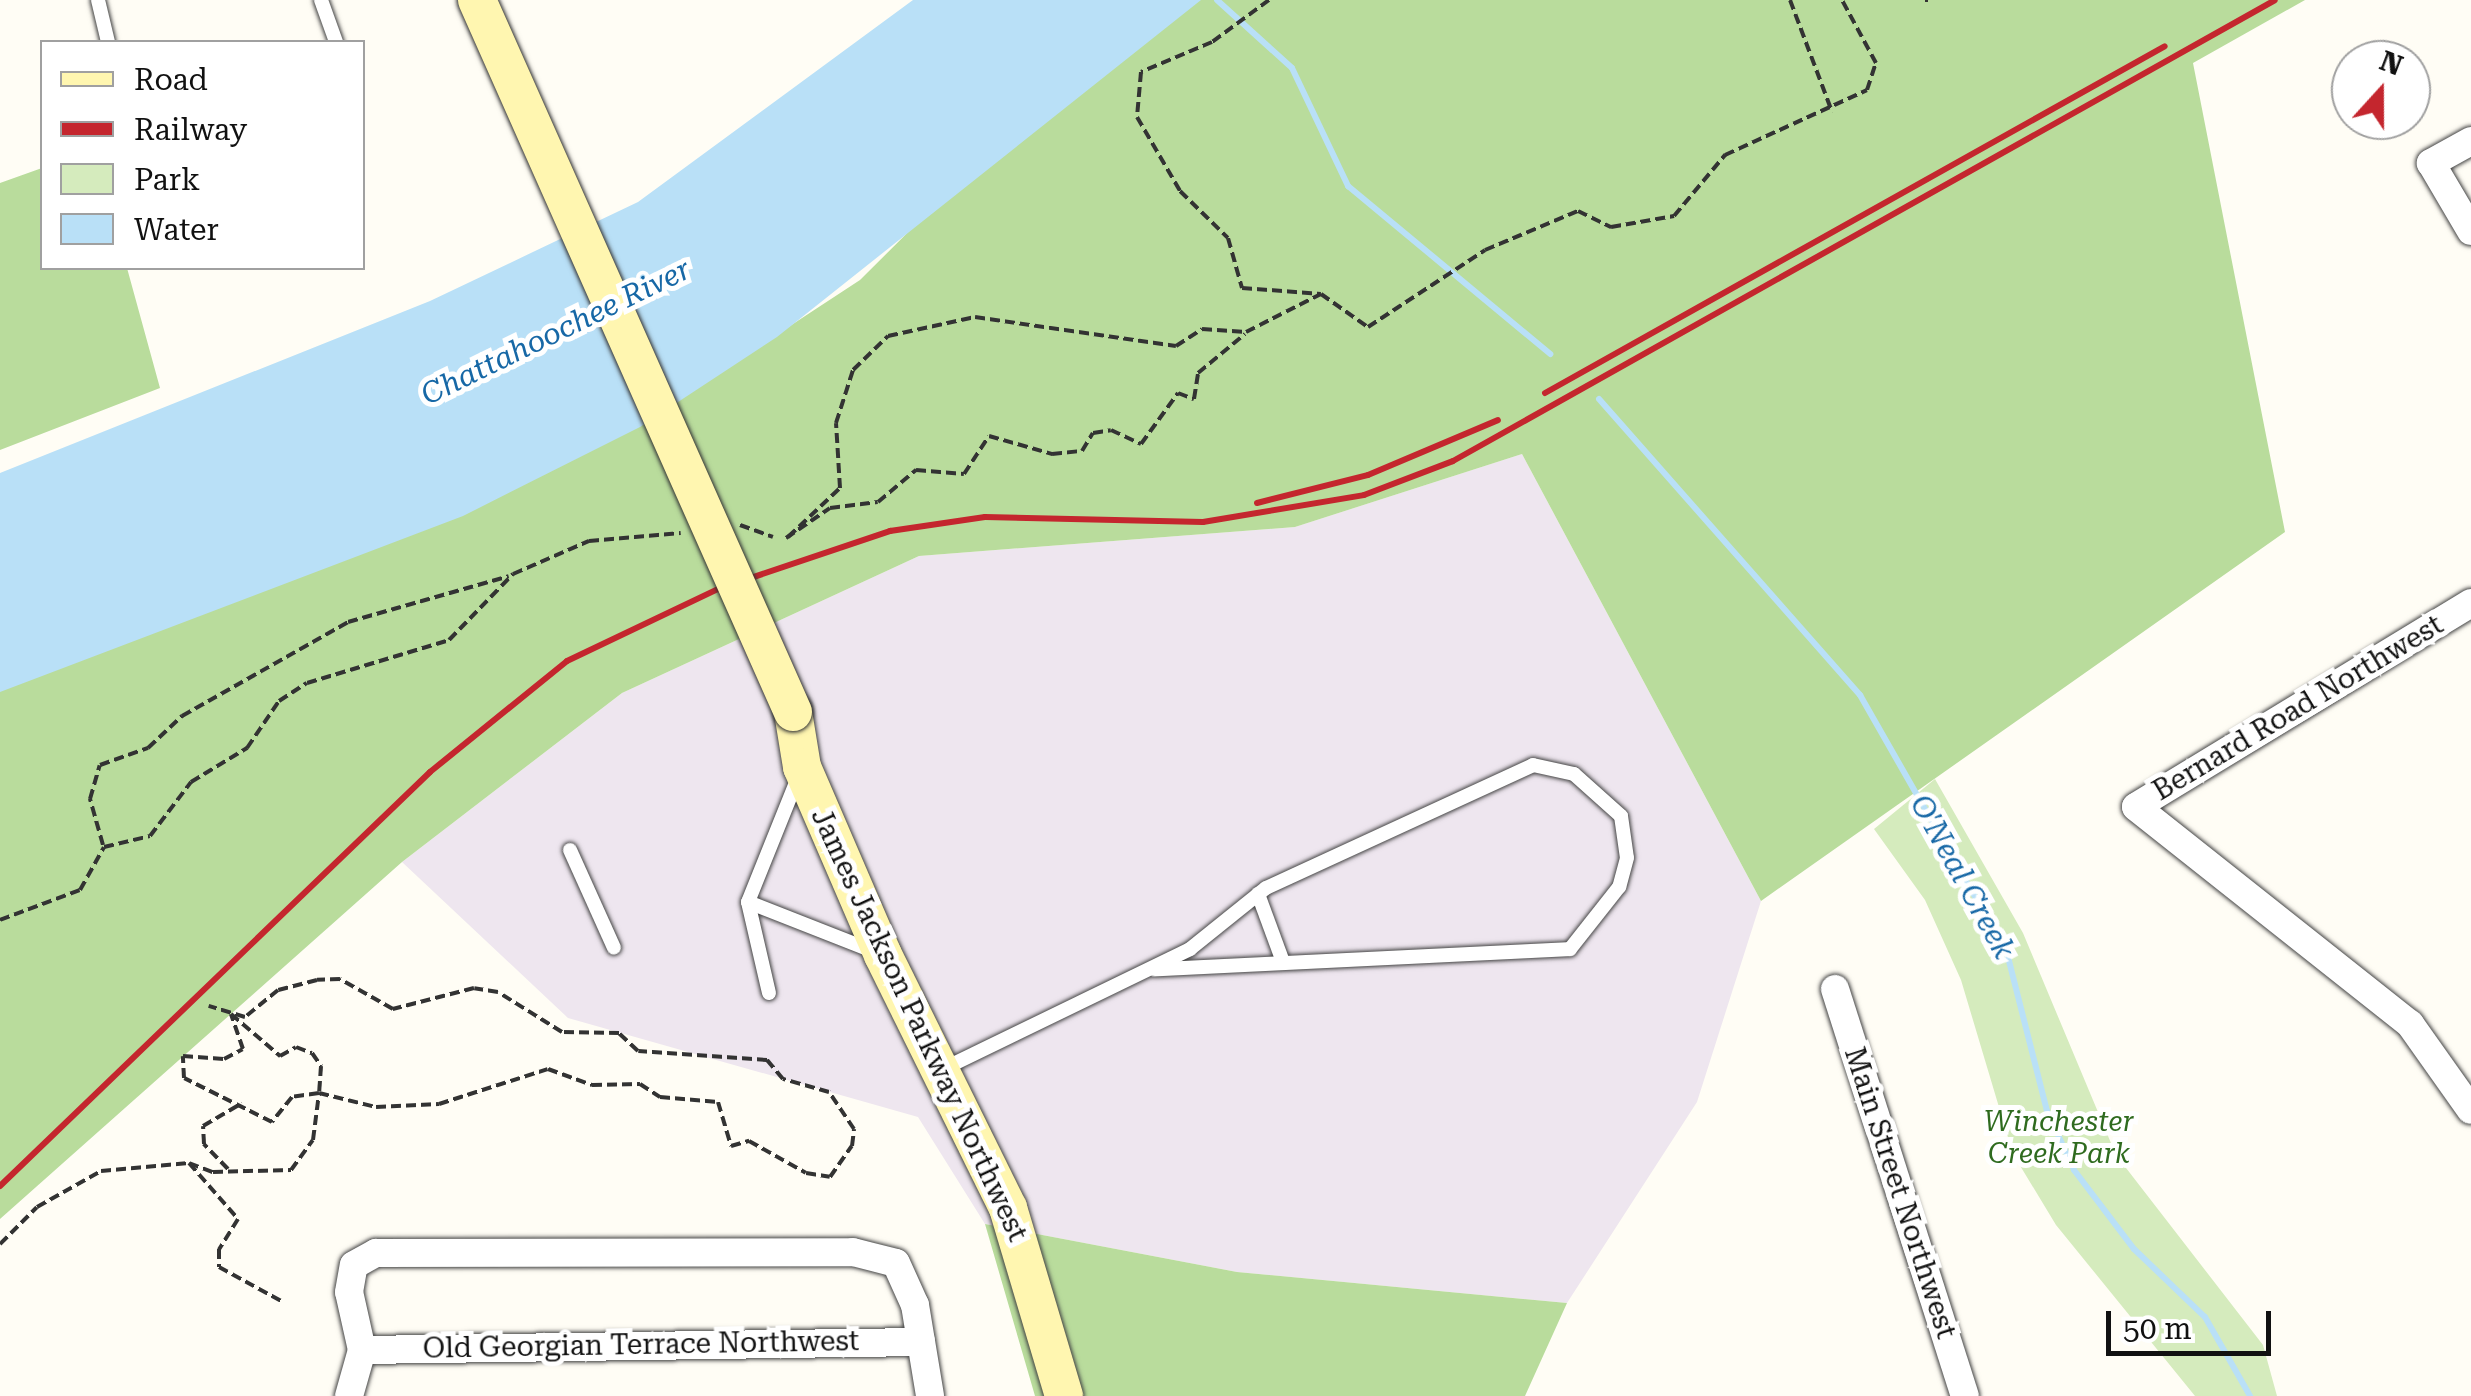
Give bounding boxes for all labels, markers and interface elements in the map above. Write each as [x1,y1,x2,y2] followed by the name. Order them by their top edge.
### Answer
[40,40,365,270] legend
[2331,40,2431,140] north arrow
[2375,44,2407,83] text: N
[134,62,208,97] text: Road
[134,112,247,147] text: Railway
[134,162,200,197] text: Park
[134,212,219,247] text: Water
[415,251,697,413] water label: Chattahoochee River
[2147,608,2449,808] street label: Bernard Road Northwest
[1902,789,2022,965] water label: O'Neal Creek
[804,803,1034,1247] street label: James Jackson Parkway Northwest
[1837,1043,1963,1343] street label: Main Street Northwest
[1984,1105,2134,1171] park label: Winchester Creek Park
[2111,1291,2276,1353] scale bar
[2123,1311,2192,1346] text: 50 m
[423,1324,859,1366] street label: Old Georgian Terrace Northwest

